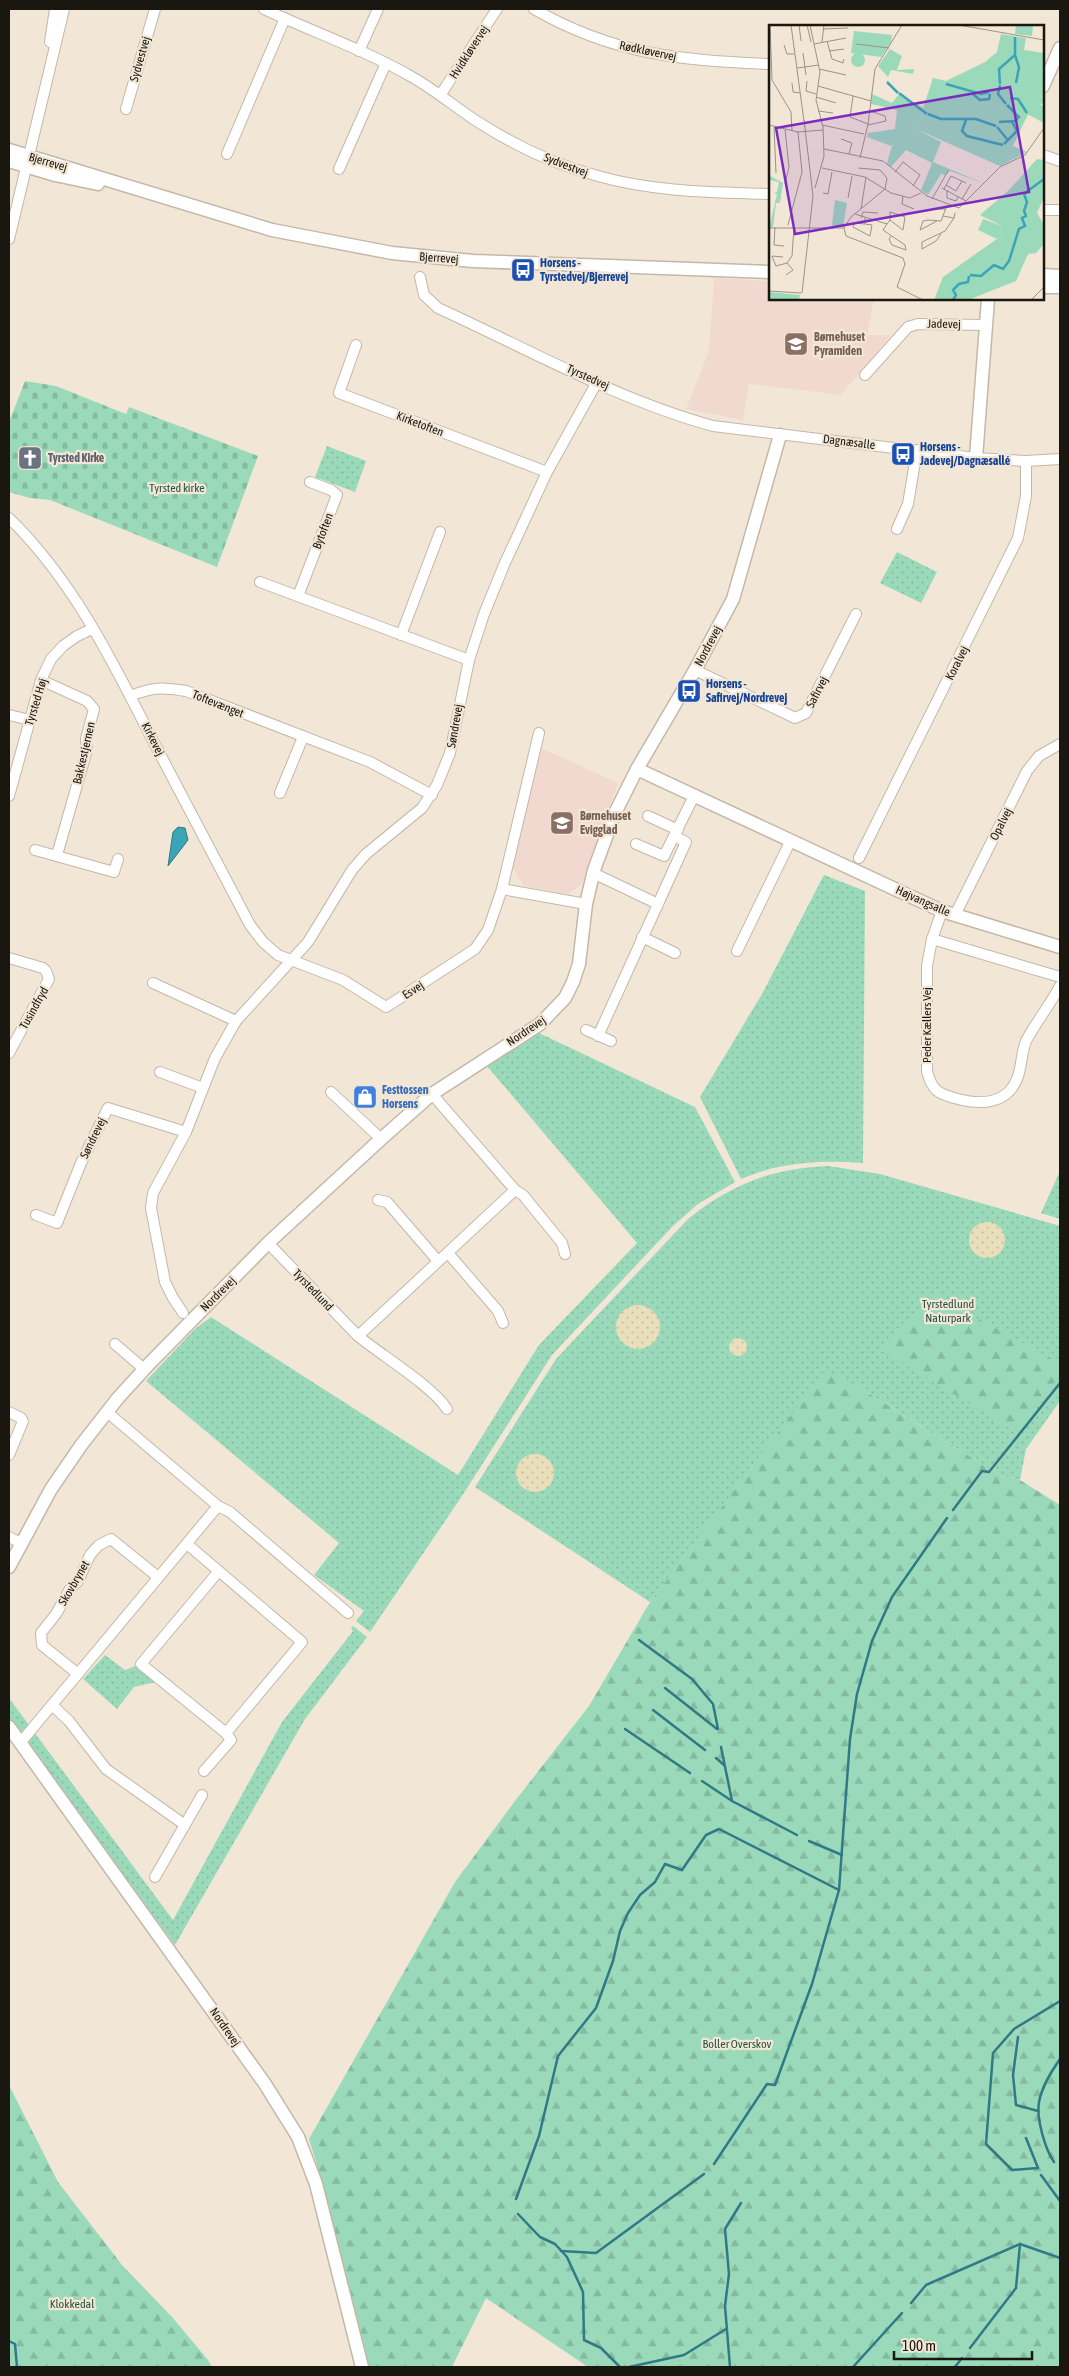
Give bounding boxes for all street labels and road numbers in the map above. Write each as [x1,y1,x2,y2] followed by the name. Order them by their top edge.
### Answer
[446,23,492,81] street label: Hvidkløvervej
[127,35,153,83] street label: Sydvestvej
[618,38,678,64] street label: Rødkløvervej
[27,150,69,174] street label: Bjerrevej
[542,150,590,180] street label: Sydvestvej
[419,250,459,266] street label: Bjerrevej
[927,317,961,331] street label: Jadevej
[565,361,611,393] street label: Tyrstedvej
[394,409,446,439] street label: Kirketoften
[822,432,876,452] street label: Dagnæsalle
[310,511,336,551] street label: Bytoften
[692,623,724,669] street label: Nordrevej
[943,644,971,682] street label: Koralvej
[803,674,831,710] street label: Safirvej
[22,677,50,727] street label: Tyrsted Høj
[190,687,246,721] street label: Toftevænget
[444,703,466,749] street label: Søndrevej
[70,720,98,786] street label: Bakkestjernen
[139,720,167,758] street label: Kirkevej
[987,806,1015,842] street label: Opalvej
[894,883,952,919] street label: Højvangsalle
[400,978,426,1002] street label: Esvej
[17,984,51,1032] street label: Tusindfryd
[920,987,934,1063] street label: Peder Kællers Vej
[504,1013,548,1049] street label: Nordrevej
[77,1115,109,1161] street label: Søndrevej
[290,1266,336,1314] street label: Tyrstedlund
[198,1274,238,1314] street label: Nordrevej
[56,1558,93,1608] street label: Skovbrynet
[207,2005,243,2049] street label: Nordrevej

